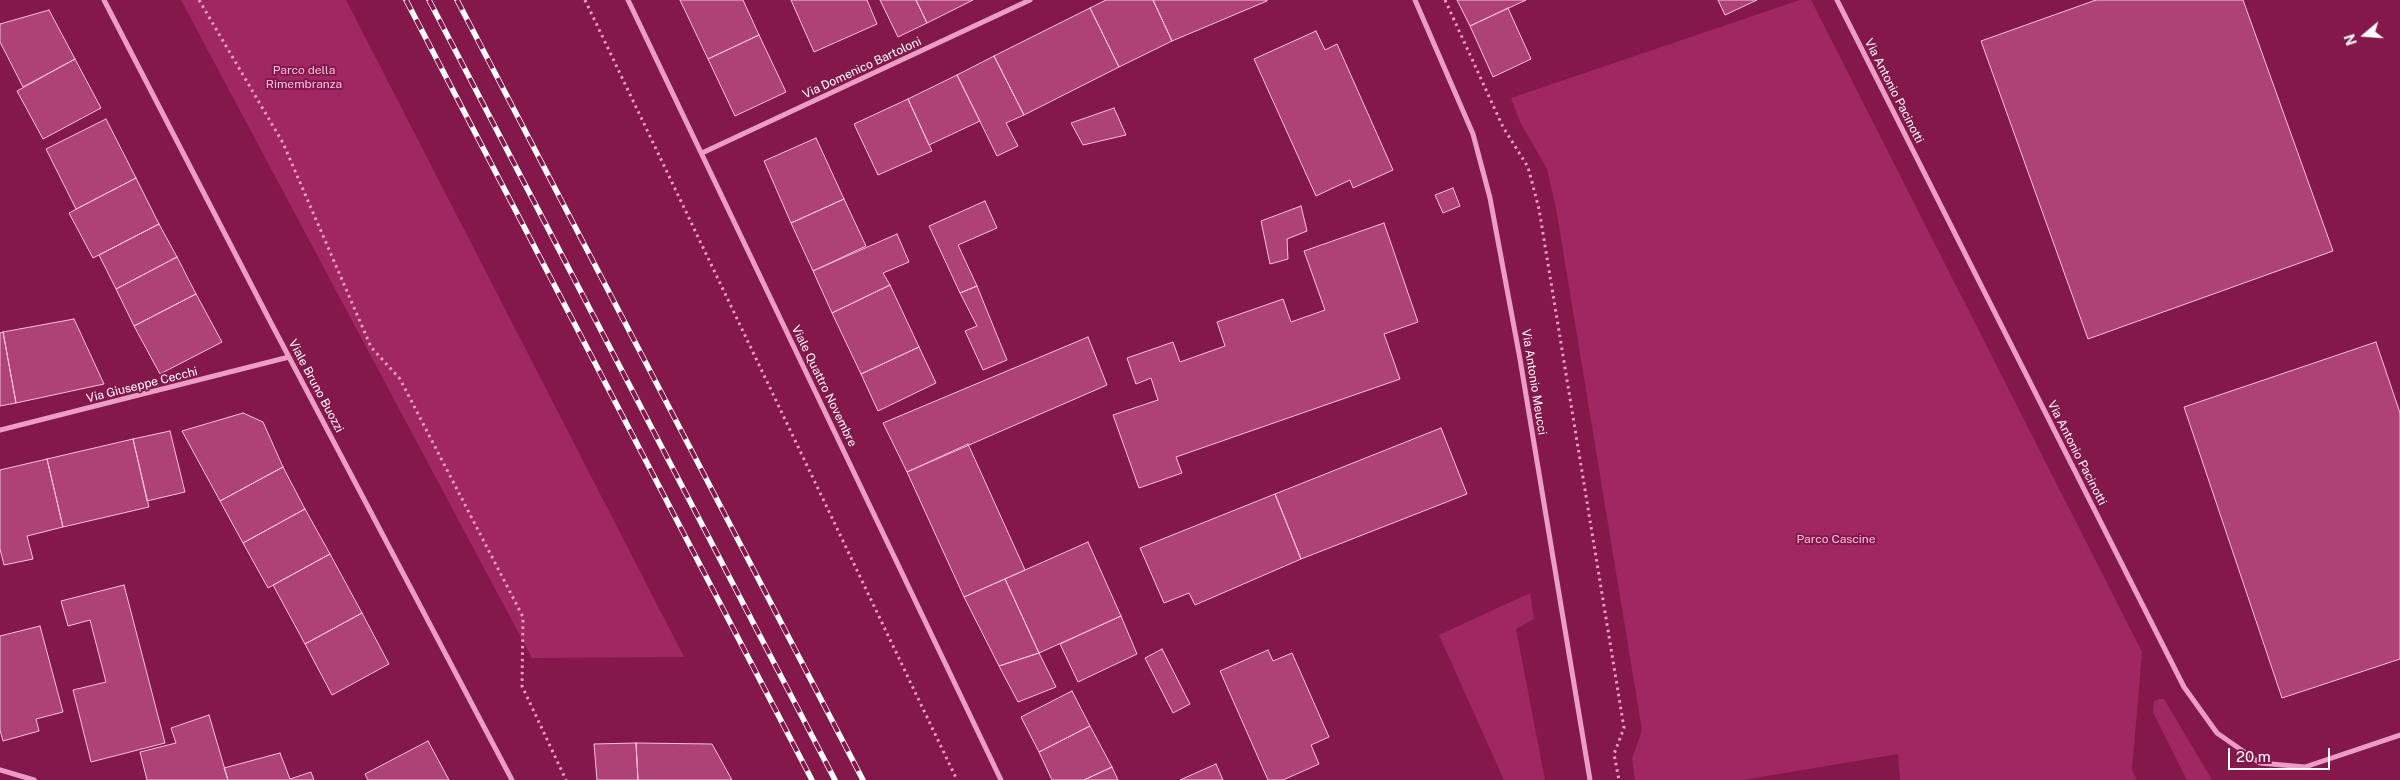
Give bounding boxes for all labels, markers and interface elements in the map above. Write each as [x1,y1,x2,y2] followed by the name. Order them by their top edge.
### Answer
[2340,10,2390,60] north arrow
[2341,32,2360,47] text: N
[800,34,924,102] street label: Via Domenico Bartoloni
[1861,36,1927,146] street label: Via Antonio Pacinotti
[266,63,342,91] park label: Parco della Rimembranza
[788,323,860,449] street label: Viale Quattro Novembre
[1519,328,1549,436] street label: Via Antonio Meucci
[285,337,347,435] street label: Viale Bruno Buozzi
[85,364,199,406] street label: Via Giuseppe Cecchi
[2044,398,2110,508] street label: Via Antonio Pacinotti
[1797,532,1875,546] park label: Parco Cascine
[2230,738,2332,770] scale bar
[2236,748,2271,765] text: 20 m

